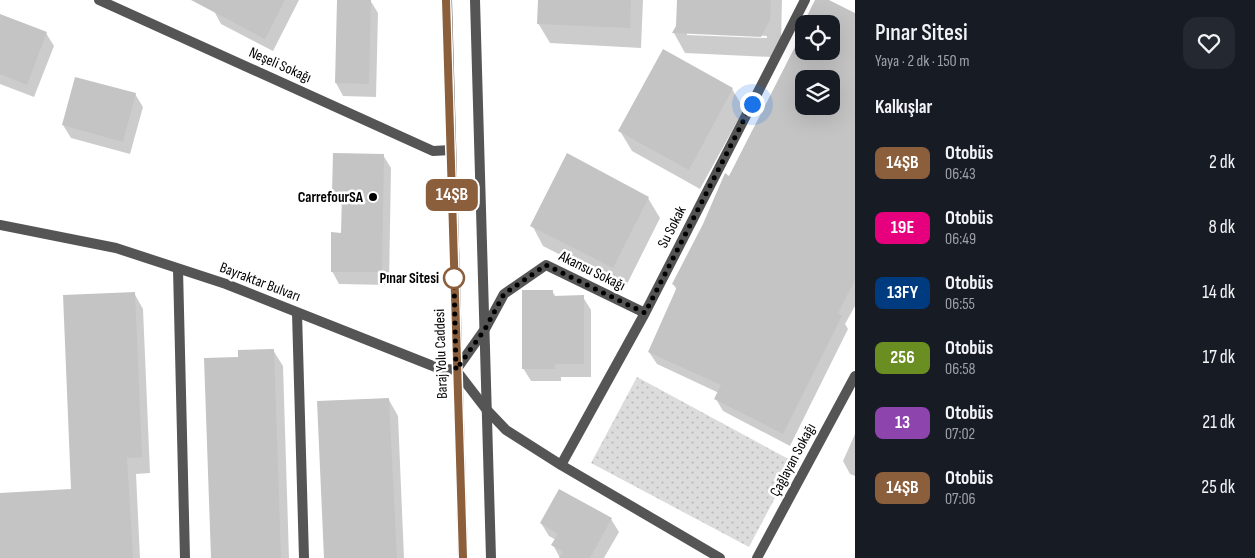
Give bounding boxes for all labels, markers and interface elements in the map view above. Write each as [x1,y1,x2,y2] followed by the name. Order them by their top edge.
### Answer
[795,15,840,115] map controls
[795,15,840,60] button: locate
[1183,17,1235,69] button: heart
[875,18,968,47] text: Pınar Sitesi
[246,43,314,87] street label: Neşeli Sokağı
[875,52,970,71] text: Yaya · 2 dk · 150 m
[795,70,840,115] button: layers
[740,92,765,117] your location
[875,96,932,119] text: Kalkışlar
[945,142,993,165] text: Otobüs
[1209,151,1235,174] text: 2 dk
[886,152,919,173] text: 14ŞB
[945,165,976,184] text: 06:43
[417,179,487,211] line badge: 14ŞB
[436,184,468,205] text: 14ŞB
[298,188,364,207] place label: CarrefourSA
[367,191,379,203] marker: CarrefourSA
[653,202,691,251] street label: Su Sokak
[945,207,993,230] text: Otobüs
[1208,216,1235,239] text: 8 dk
[891,217,914,238] text: 19E
[945,230,976,249] text: 06:49
[555,246,628,295] street label: Akansu Sokağı
[217,258,303,306] street label: Bayraktar Bulvarı
[443,267,465,289] marker: Pınar Sitesi
[380,269,439,288] place label: Pınar Sitesi
[945,272,993,295] text: Otobüs
[1202,281,1235,304] text: 14 dk
[887,282,918,303] text: 13FY
[945,295,975,314] text: 06:55
[430,308,452,399] street label: Baraj Yolu Caddesi
[945,337,993,360] text: Otobüs
[1203,346,1235,369] text: 17 dk
[890,347,915,368] text: 256
[945,360,976,379] text: 06:58
[945,402,993,425] text: Otobüs
[1202,411,1235,434] text: 21 dk
[895,412,910,433] text: 13
[766,420,820,500] street label: Çağlayan Sokağı
[945,425,975,444] text: 07:02
[945,467,993,490] text: Otobüs
[1201,476,1235,499] text: 25 dk
[886,477,919,498] text: 14ŞB
[945,490,976,509] text: 07:06

